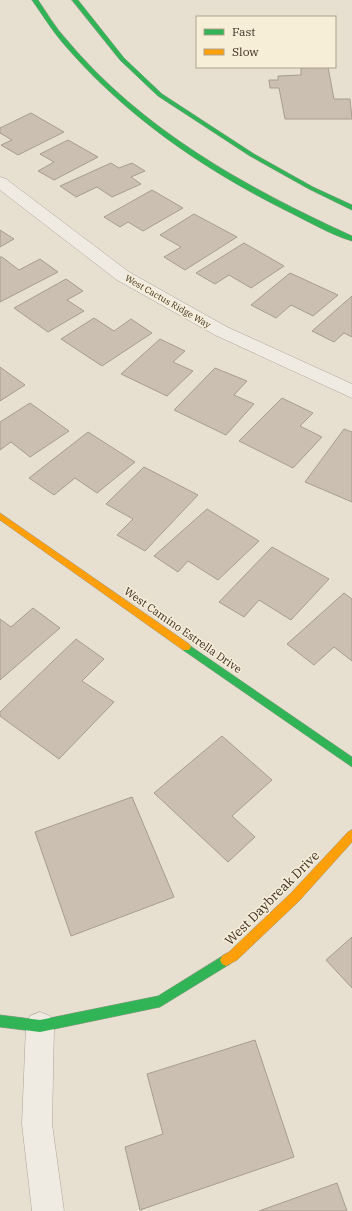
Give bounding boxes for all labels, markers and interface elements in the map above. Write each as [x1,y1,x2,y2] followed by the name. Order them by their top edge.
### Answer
[196,16,336,68] legend
[232,24,256,39] text: Fast
[232,44,259,59] text: Slow
[123,272,213,330] street label: West Cactus Ridge Way
[121,584,245,676] street label: West Camino Estrella Drive
[221,847,323,949] street label: West Daybreak Drive

